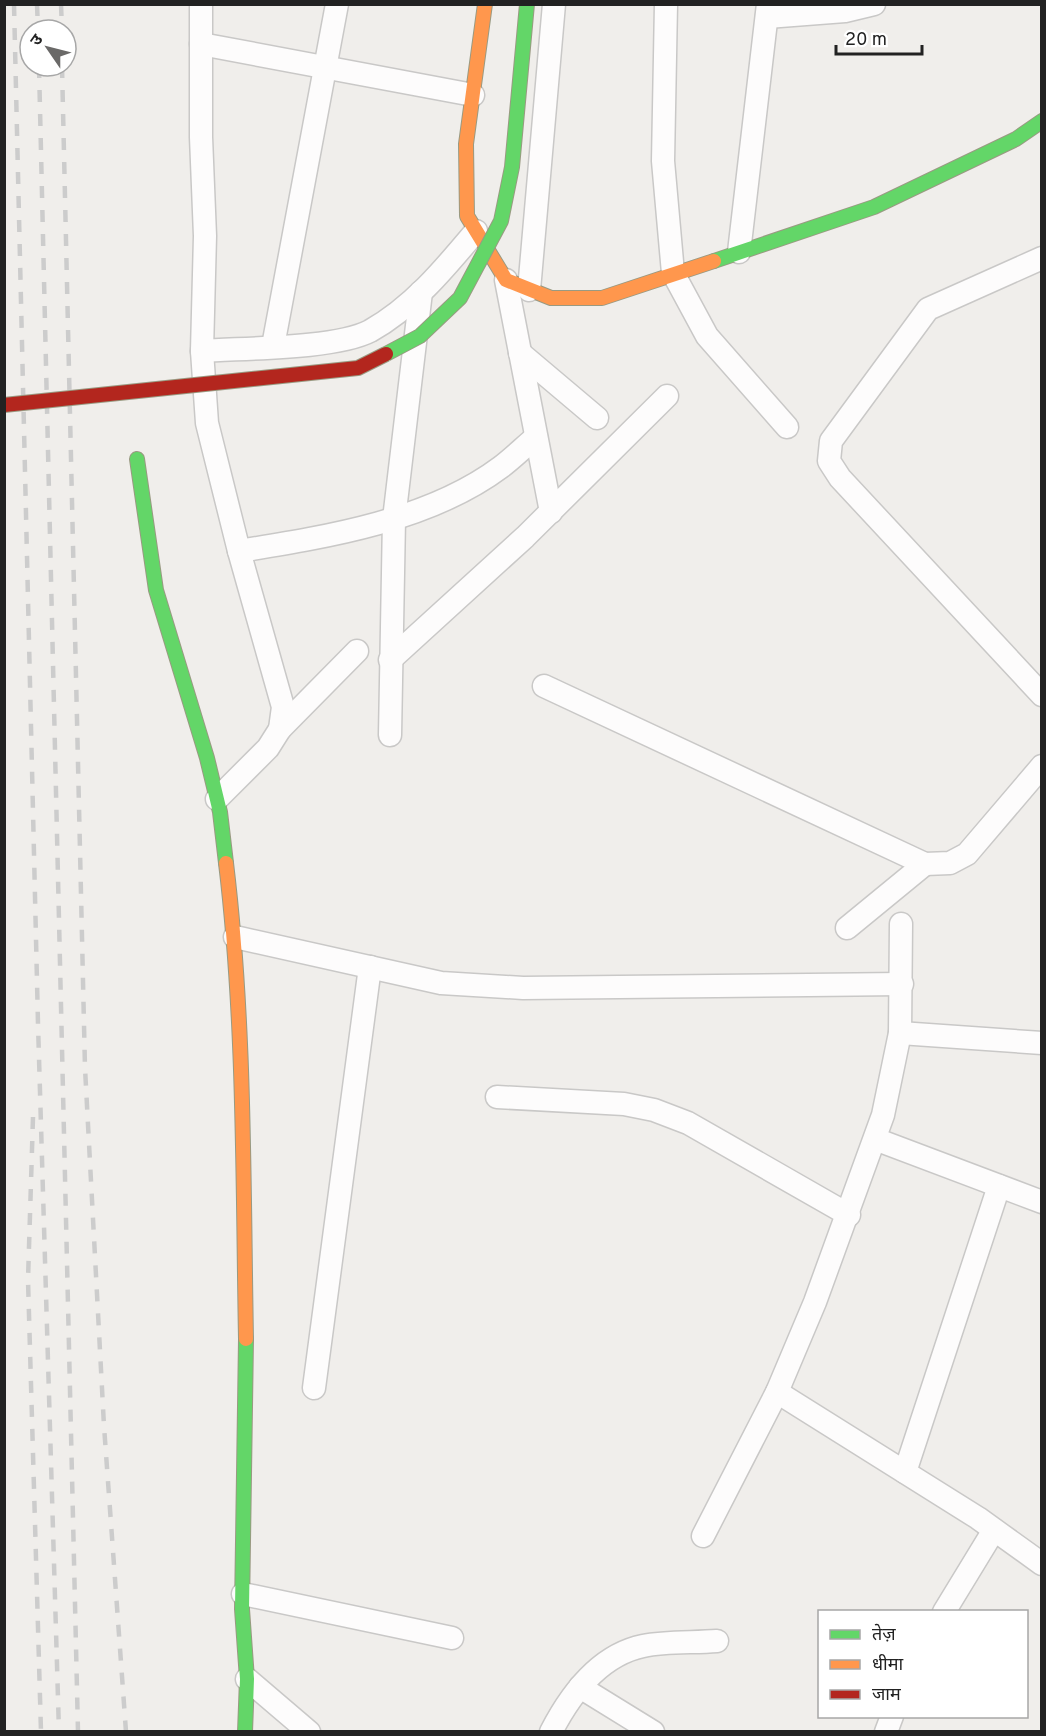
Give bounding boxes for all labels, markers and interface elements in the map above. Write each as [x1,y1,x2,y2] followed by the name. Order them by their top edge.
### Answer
[18,18,78,78] north arrow
[836,18,922,56] scale bar
[845,29,887,52] text: 20 m
[26,30,49,50] text: उ
[818,1610,1028,1718] legend
[872,1623,896,1647] text: तेज़
[872,1654,903,1677] text: धीमा
[872,1684,902,1707] text: जाम

